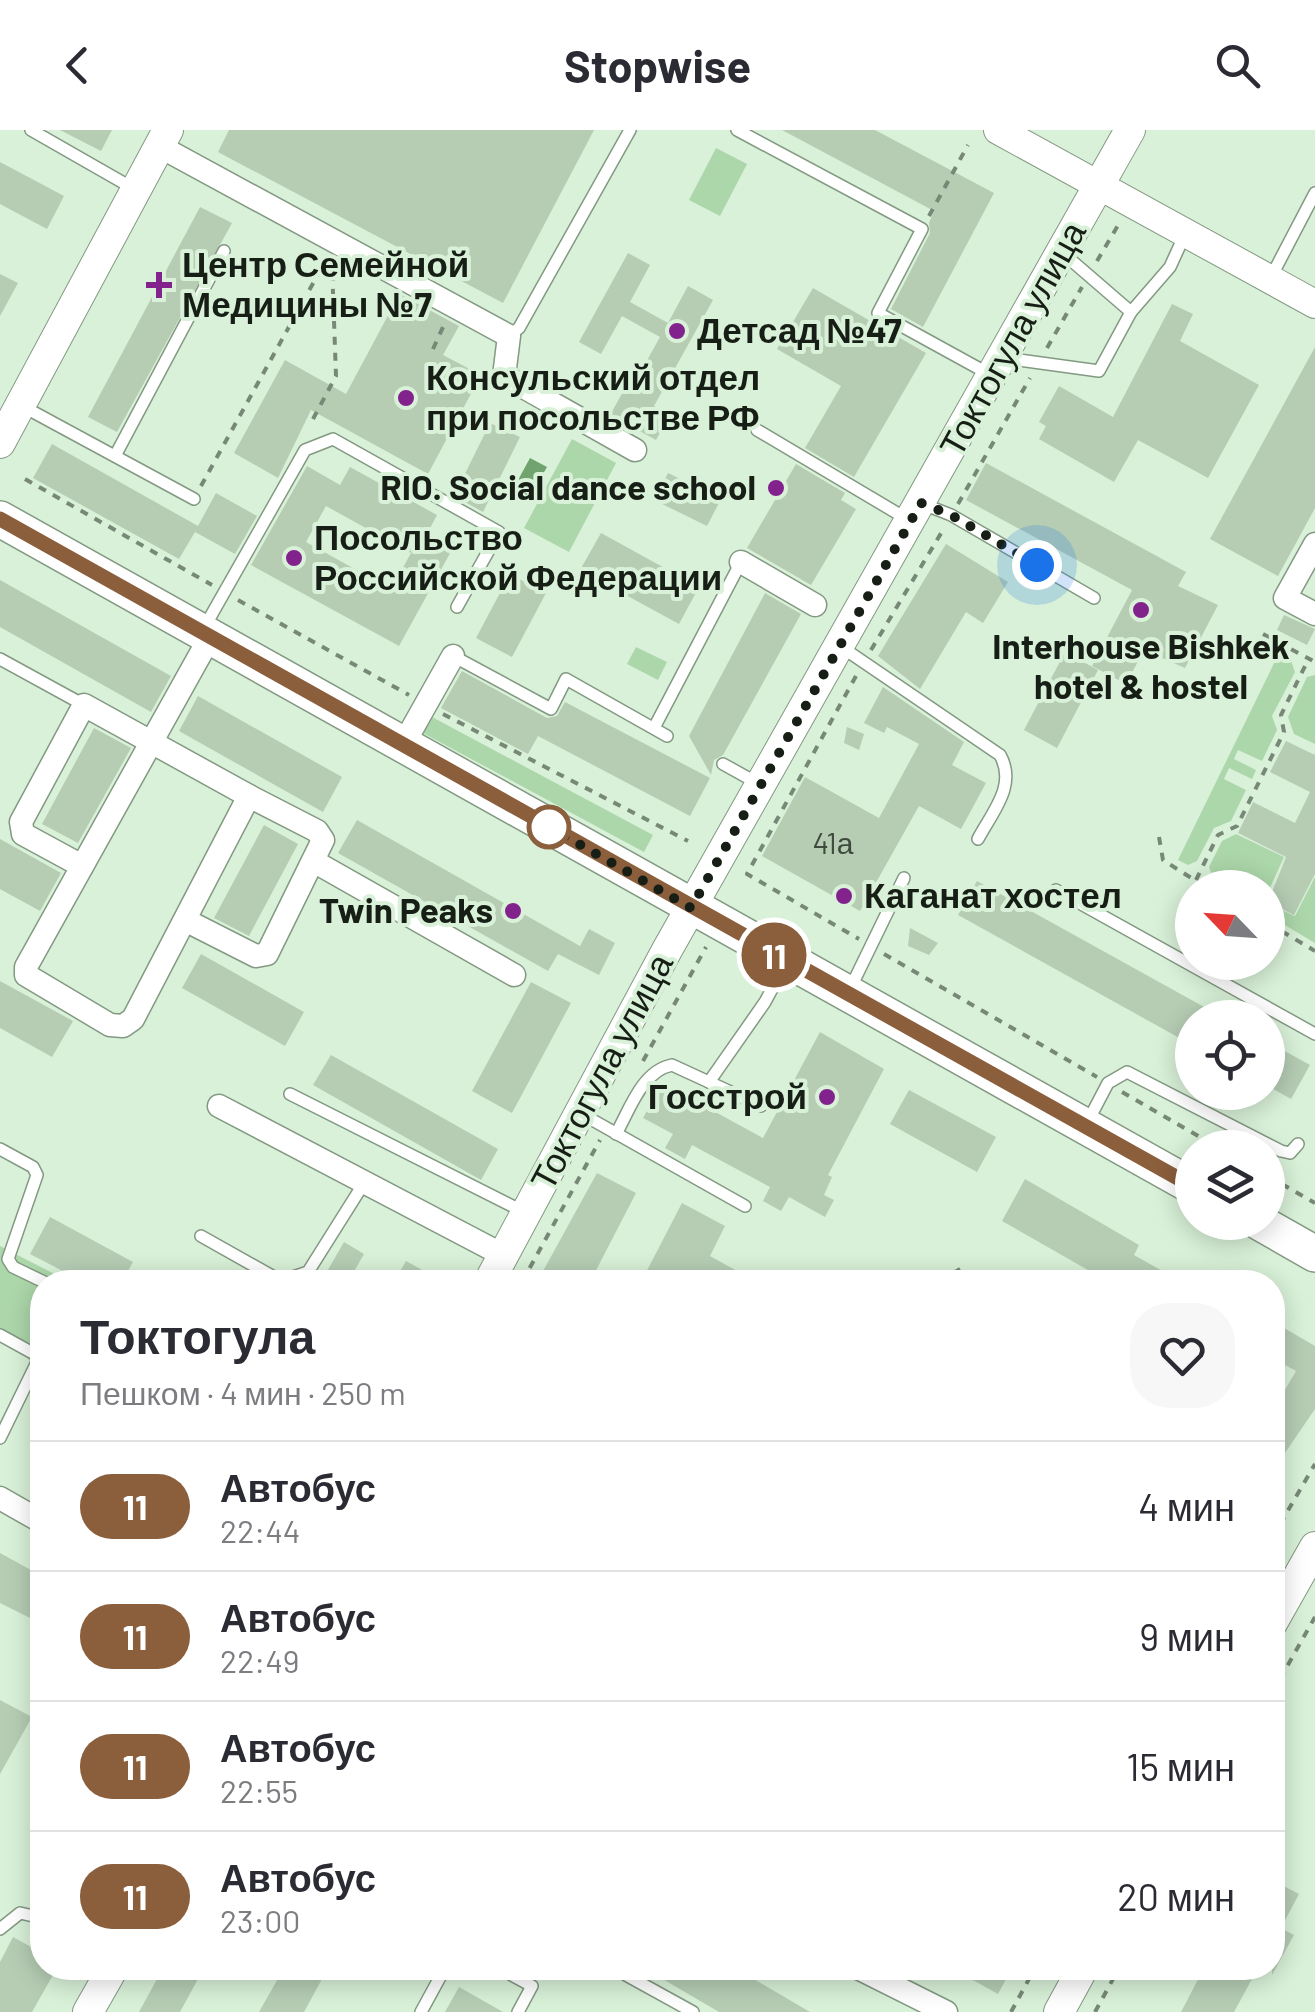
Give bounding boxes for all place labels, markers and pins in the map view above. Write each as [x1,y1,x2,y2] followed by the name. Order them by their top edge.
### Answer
[182,242,469,324] place label: Центр Семейной Медицины №7
[146,272,172,298] marker: Центр Семейной Медицины №7
[697,308,902,350] place label: Детсад №47
[666,320,688,342] marker: Детсад №47
[426,355,760,437] place label: Консульский отдел при посольстве РФ
[395,387,417,409] marker: Консульский отдел при посольстве РФ
[380,465,756,507] place label: RIO. Social dance school
[765,477,787,499] marker: RIO. Social dance school
[314,515,722,597] place label: Посольство Российской Федерации
[283,547,305,569] marker: Посольство Российской Федерации
[1130,599,1152,621] marker: Interhouse Bishkek hotel & hostel
[992,624,1290,706] place label: Interhouse Bishkek hotel & hostel
[528,806,570,848] unlabelled marker
[864,873,1122,915] place label: Каганат хостел
[833,885,855,907] marker: Каганат хостел
[319,888,493,930] place label: Twin Peaks
[502,900,524,922] marker: Twin Peaks
[648,1074,807,1116] place label: Госстрой
[816,1086,838,1108] marker: Госстрой

